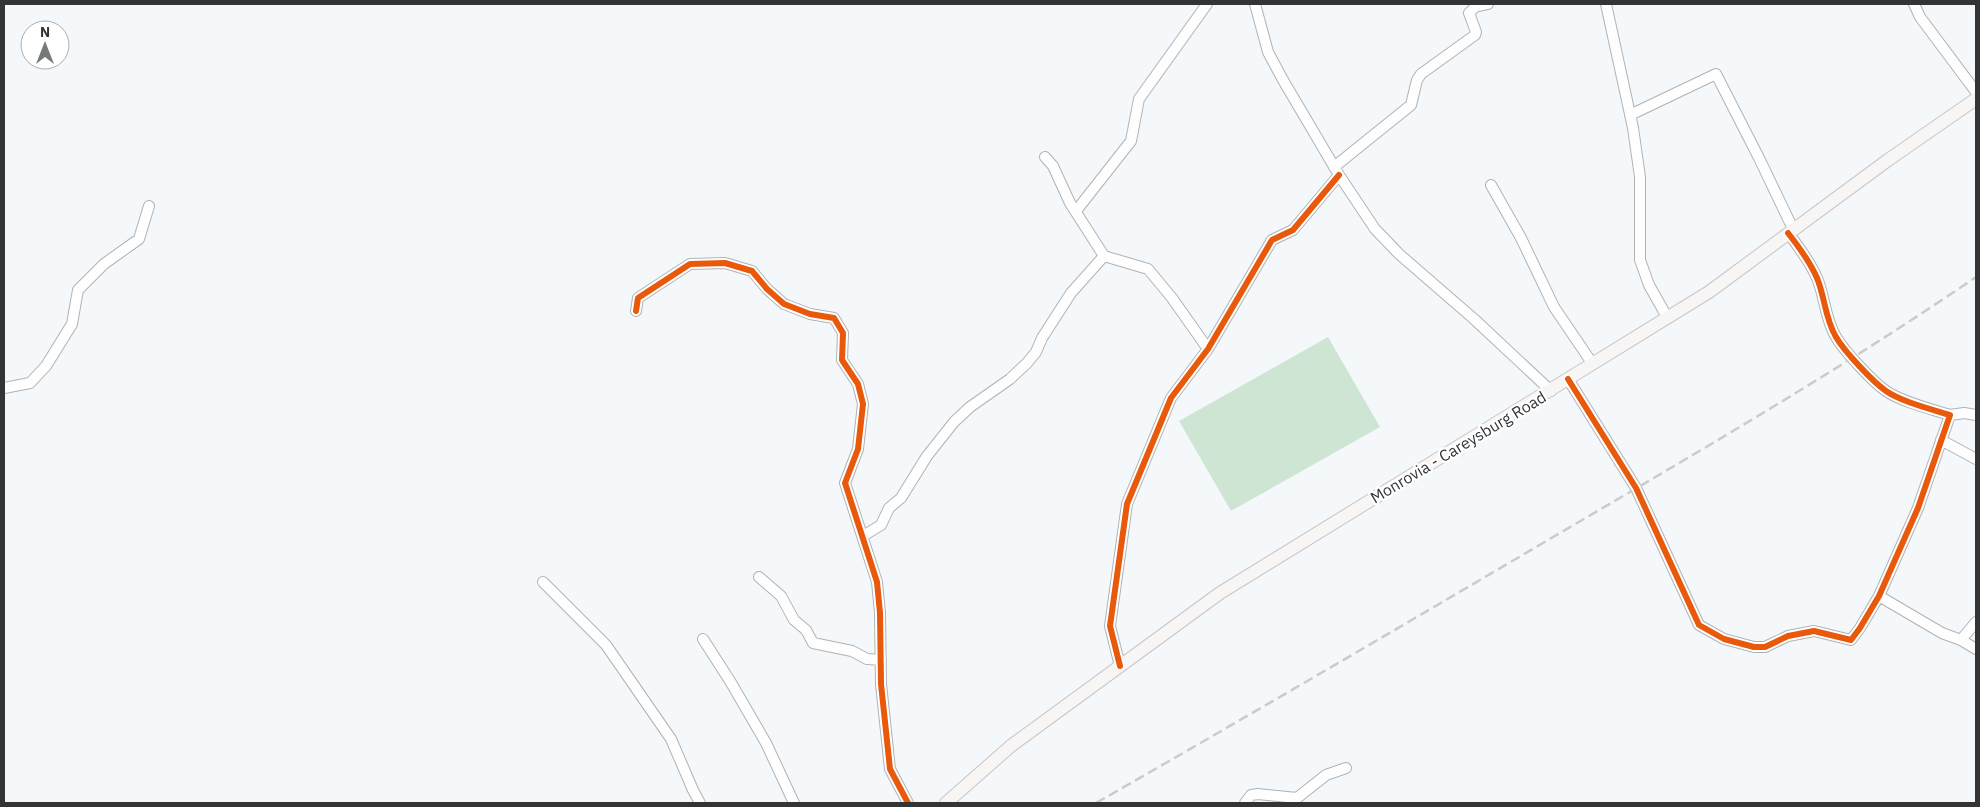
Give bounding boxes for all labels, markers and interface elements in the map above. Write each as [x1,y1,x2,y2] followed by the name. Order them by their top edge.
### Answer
[20,20,70,70] north arrow
[40,23,50,41] text: N
[1366,387,1550,507] street label: Monrovia - Careysburg Road

